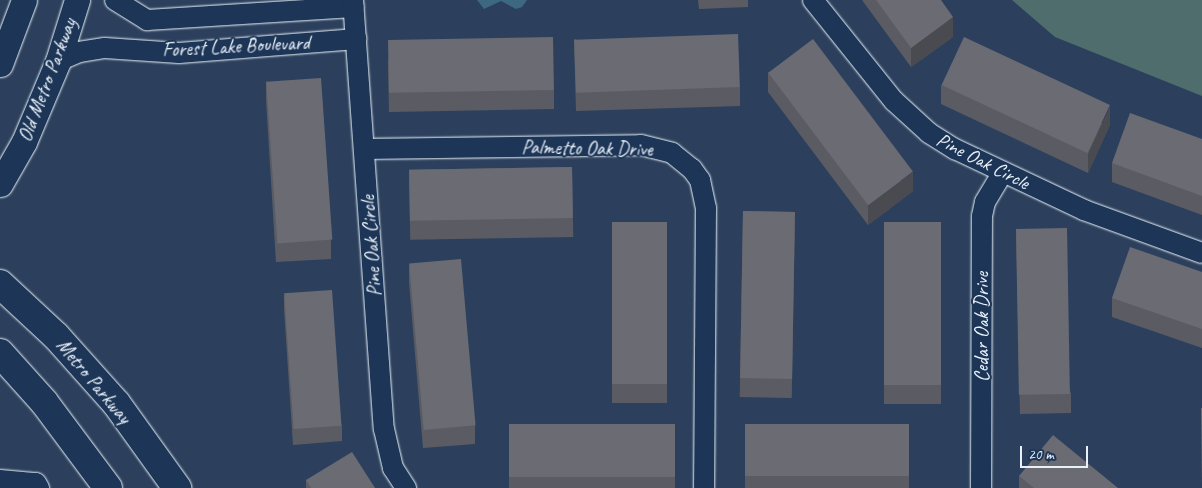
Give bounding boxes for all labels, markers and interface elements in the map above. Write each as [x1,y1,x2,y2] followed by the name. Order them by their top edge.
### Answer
[13,15,81,145] street label: Old Metro Parkway
[161,30,311,62] street label: Forest Lake Boulevard
[932,127,1034,195] street label: Pine Oak Circle
[521,135,653,161] street label: Palmetto Oak Drive
[355,194,387,298] street label: Pine Oak Circle
[969,272,993,382] street label: Cedar Oak Drive
[52,334,136,428] street label: Metro Parkway
[1022,436,1090,468] scale bar
[1028,445,1054,464] text: 20 m

